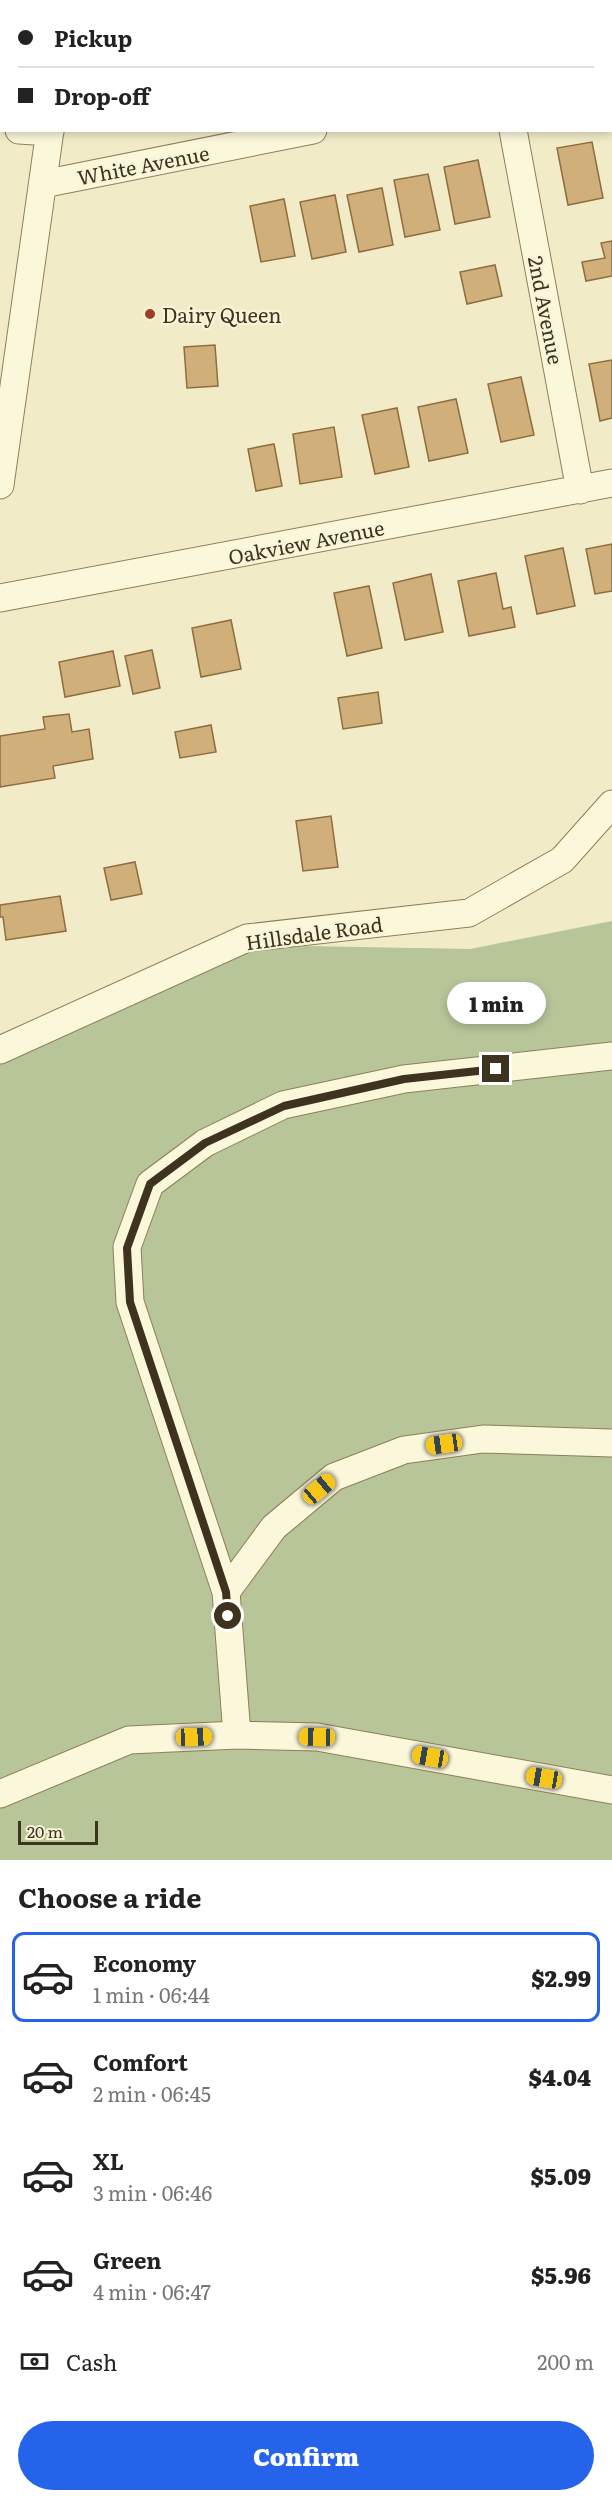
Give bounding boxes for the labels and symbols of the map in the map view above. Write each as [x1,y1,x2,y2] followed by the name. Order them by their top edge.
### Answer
[74,137,212,191] street label: White Avenue
[522,253,572,367] street label: 2nd Avenue
[162,299,281,329] place label: Dairy Queen
[143,307,157,321] marker: Dairy Queen
[226,511,386,571] street label: Oakview Avenue
[243,908,385,956] street label: Hillsdale Road
[446,982,546,1024] callout: 1 min
[482,1055,509,1082] route end
[425,1433,463,1455] car
[299,1471,339,1507] car
[214,1602,241,1629] route start
[176,1727,212,1747] car
[299,1728,335,1746] car
[411,1745,449,1769] car
[525,1766,563,1790] car
[18,1818,98,1846] scale bar

